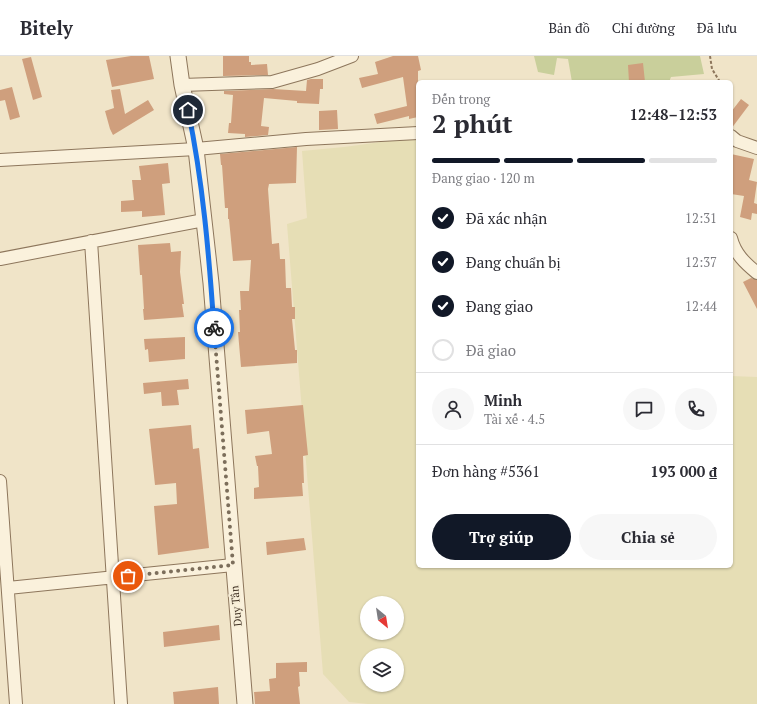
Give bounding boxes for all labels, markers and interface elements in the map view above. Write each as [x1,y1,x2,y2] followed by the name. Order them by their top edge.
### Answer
[20,15,73,40] text: Bitely
[548,18,590,37] text: Bản đồ
[612,18,675,37] text: Chỉ đường
[697,18,737,37] text: Đã lưu
[432,90,490,108] text: Đến trong
[171,93,205,127] pin
[177,99,199,121] icon: home
[630,104,717,124] text: 12:48–12:53
[432,106,513,140] text: 2 phút
[432,169,535,187] text: Đang giao · 120 m
[432,207,454,229] icon: check
[466,208,547,228] text: Đã xác nhận
[685,209,717,227] text: 12:31
[432,251,454,273] icon: check
[466,252,561,272] text: Đang chuẩn bị
[685,253,717,271] text: 12:37
[432,295,454,317] icon: check
[466,296,533,316] text: Đang giao
[685,297,717,315] text: 12:44
[194,308,234,348] courier
[203,317,225,339] icon: bike
[466,340,516,360] text: Đã giao
[432,388,474,430] button: person
[623,388,665,430] button: chat
[675,388,717,430] button: phone
[484,390,522,410] text: Minh
[484,410,545,428] text: Tài xế · 4.5
[432,461,540,481] text: Đơn hàng #5361
[650,461,717,481] text: 193 000 ₫
[432,514,571,560] button: Trợ giúp
[579,514,717,560] button: Chia sẻ
[111,559,145,593] pin
[117,565,139,587] icon: bag
[227,585,245,627] street label: Duy Tân
[360,596,404,640] north arrow
[360,596,404,692] map controls
[360,648,404,692] button: layers

